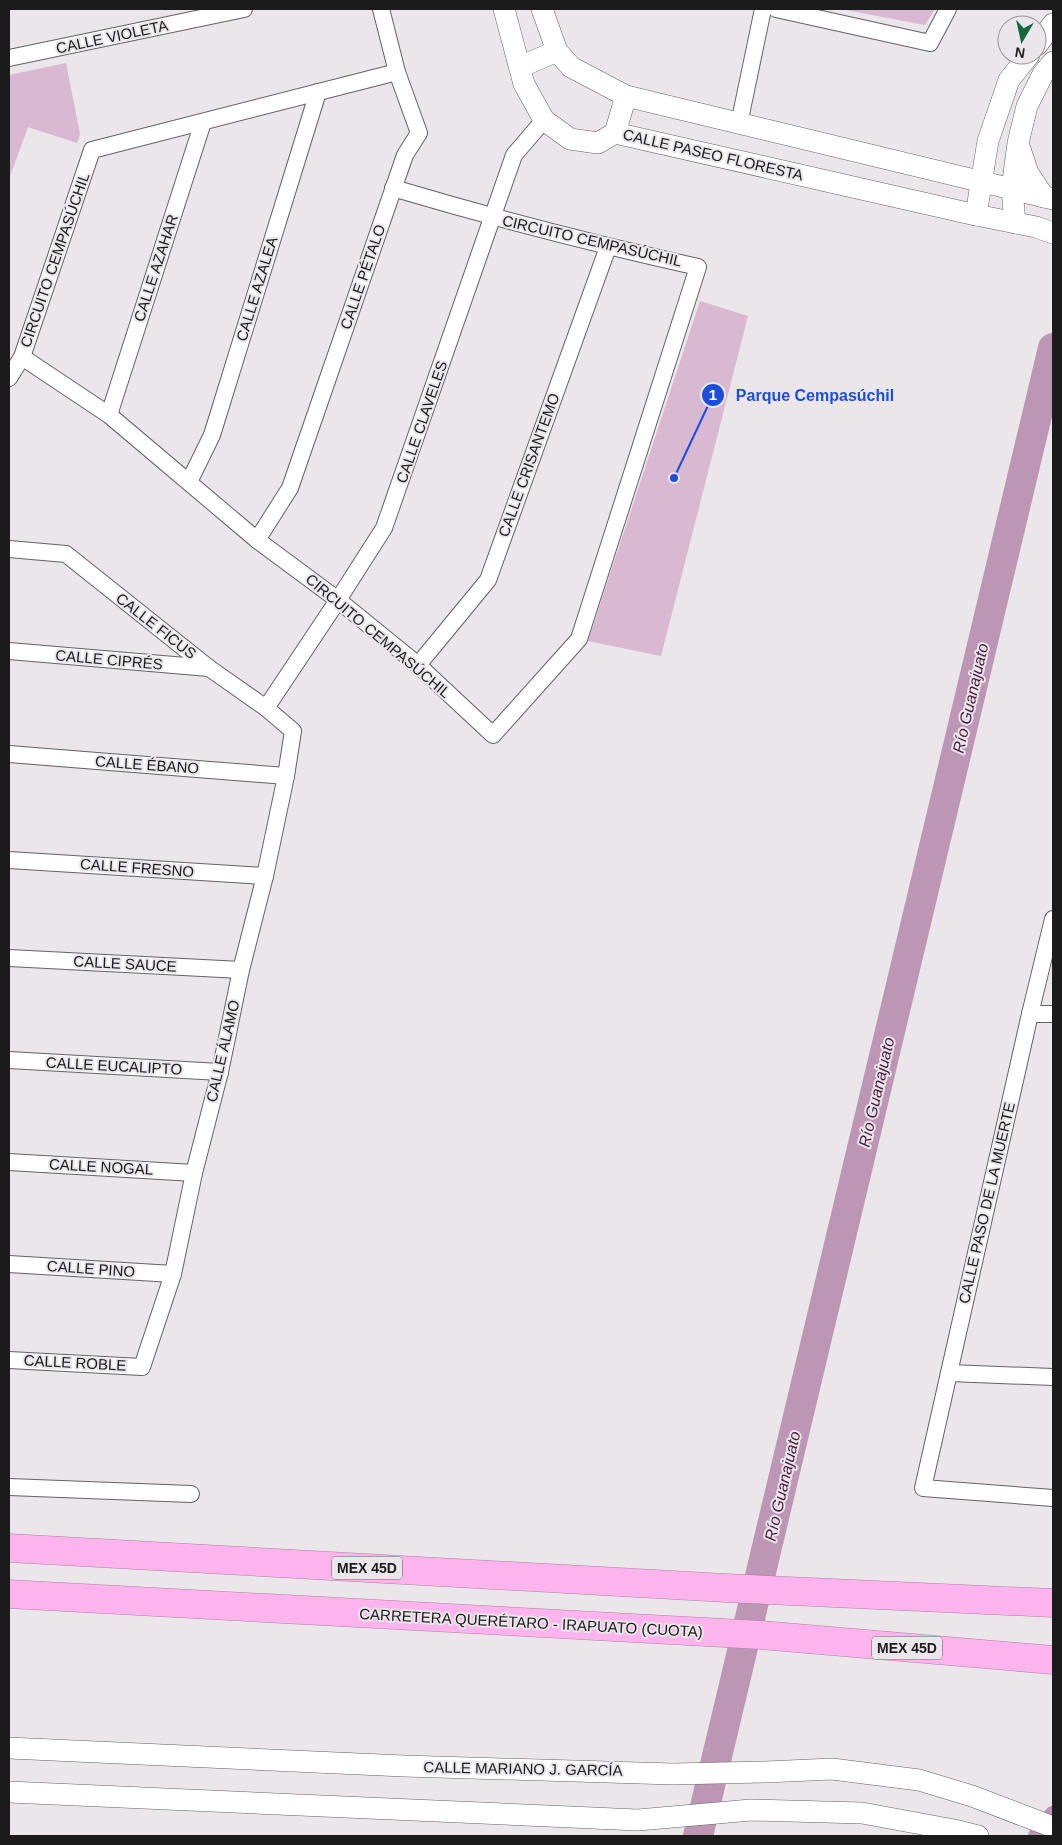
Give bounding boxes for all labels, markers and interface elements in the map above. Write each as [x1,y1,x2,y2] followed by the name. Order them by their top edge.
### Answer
[997,15,1047,65] north arrow
[54,16,169,57] street label: CALLE VIOLETA
[1014,44,1026,62] text: N
[621,125,805,184] street label: CALLE PASEO FLORESTA
[17,170,92,349] street label: CIRCUITO CEMPASÚCHIL
[130,212,181,324] street label: CALLE AZAHAR
[501,212,683,269] street label: CIRCUITO CEMPASÚCHIL
[337,222,388,332] street label: CALLE PÉTALO
[233,235,280,343] street label: CALLE AZALEA
[393,358,450,485] street label: CALLE CLAVELES
[701,380,904,411] callout: Parque Cempasúchil
[709,386,717,403] text: 1
[736,387,894,404] text: Parque Cempasúchil
[495,391,562,539] street label: CALLE CRISANTEMO
[303,570,454,701] street label: CIRCUITO CEMPASÚCHIL
[113,589,200,662] street label: CALLE FICUS
[950,641,991,755] water label: Río Guanajuato
[55,646,163,673] street label: CALLE CIPRÉS
[94,752,200,777] street label: CALLE ÉBANO
[79,855,195,880] street label: CALLE FRESNO
[73,952,177,975] street label: CALLE SAUCE
[203,998,243,1104] street label: CALLE ÁLAMO
[856,1035,897,1149] water label: Río Guanajuato
[45,1053,183,1078] street label: CALLE EUCALIPTO
[955,1101,1018,1305] street label: CALLE PASO DE LA MUERTE
[49,1155,154,1178] street label: CALLE NOGAL
[46,1257,136,1280] street label: CALLE PINO
[23,1351,127,1374] street label: CALLE ROBLE
[762,1429,803,1543] water label: Río Guanajuato
[332,1556,402,1580] road number: MEX 45D
[359,1605,703,1640] street label: CARRETERA QUERÉTARO - IRAPUATO (CUOTA)
[872,1636,942,1660] road number: MEX 45D
[423,1758,623,1779] street label: CALLE MARIANO J. GARCÍA

